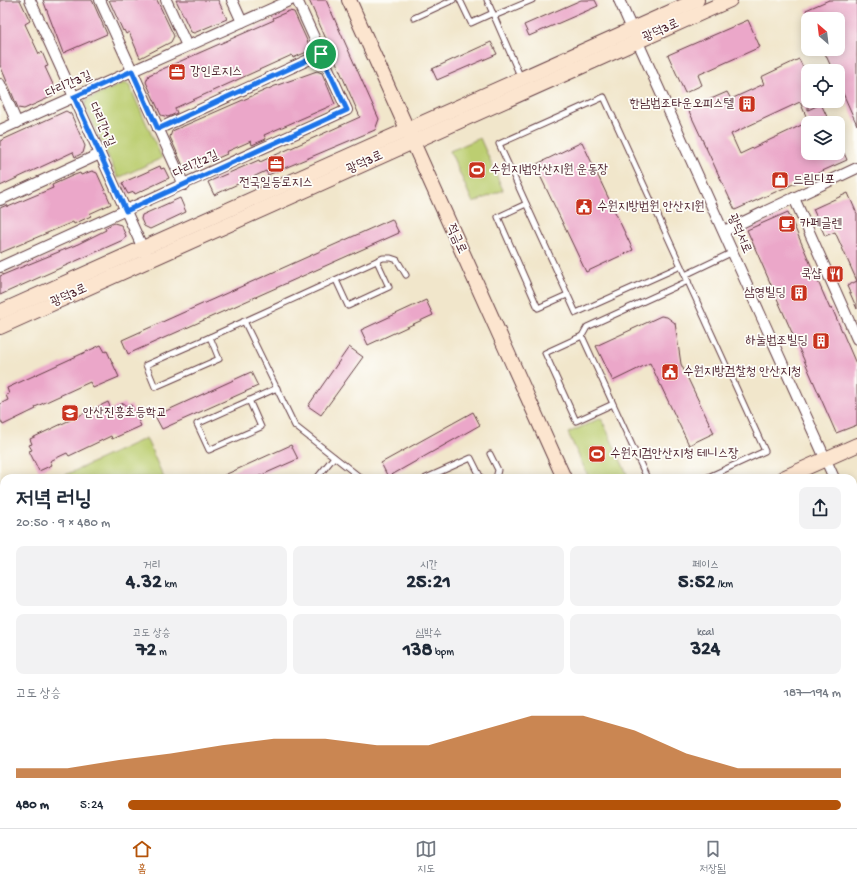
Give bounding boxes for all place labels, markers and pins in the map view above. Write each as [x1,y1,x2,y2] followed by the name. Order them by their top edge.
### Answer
[304,37,338,71] pin
[167,62,187,82] office icon: 강인로지스
[190,65,242,80] place label: 강인로지스
[737,94,757,114] building icon: 한남법조타운오피스텔
[629,97,735,112] place label: 한남법조타운오피스텔
[266,154,286,174] office icon: 전국일등로지스
[467,160,487,180] sports icon: 수원지법안산지원 운동장
[490,163,608,178] place label: 수원지법안산지원 운동장
[770,170,790,190] shop icon: 드림디포
[793,173,835,188] place label: 드림디포
[239,176,313,191] place label: 전국일등로지스
[574,197,594,217] public building icon: 수원지방법원 안산지원
[597,200,705,215] place label: 수원지방법원 안산지원
[777,214,797,234] cafe icon: 카페글렌
[800,217,842,232] place label: 카페글렌
[825,264,845,284] restaurant icon: 쿡샵
[801,267,822,282] place label: 쿡샵
[789,283,809,303] building icon: 삼영빌딩
[744,286,786,301] place label: 삼영빌딩
[811,331,831,351] building icon: 하눌법조빌딩
[745,334,808,349] place label: 하눌법조빌딩
[660,362,680,382] public building icon: 수원지방검찰청 안산지청
[683,365,801,380] place label: 수원지방검찰청 안산지청
[60,403,80,423] school or university icon: 안산진흥초등학교
[83,405,167,421] place label: 안산진흥초등학교
[587,444,607,464] sports icon: 수원지검안산지청 테니스장
[610,447,739,462] place label: 수원지검안산지청 테니스장

